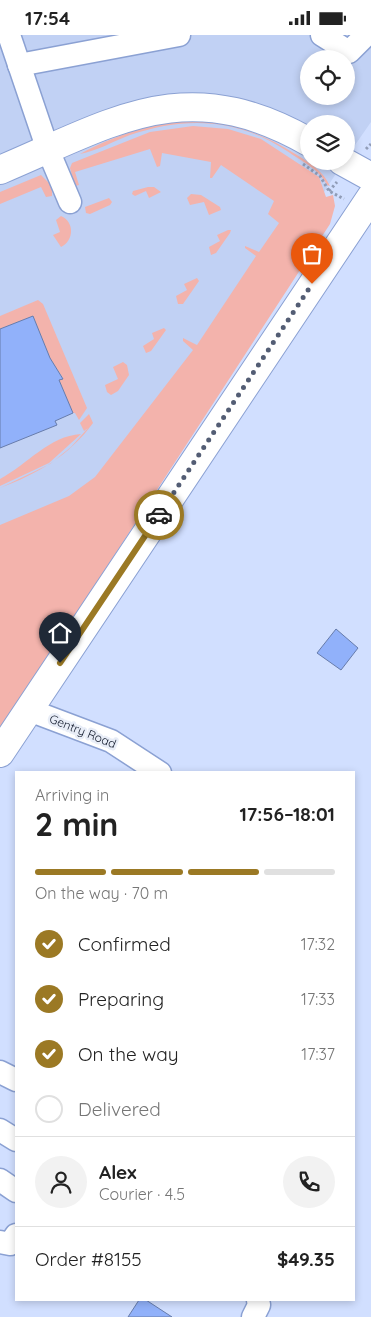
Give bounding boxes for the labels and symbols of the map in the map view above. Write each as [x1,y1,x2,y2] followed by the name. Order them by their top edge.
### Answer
[291,233,333,284] pin
[134,490,184,540] courier
[39,612,81,663] pin
[47,711,119,751] street label: Gentry Road

